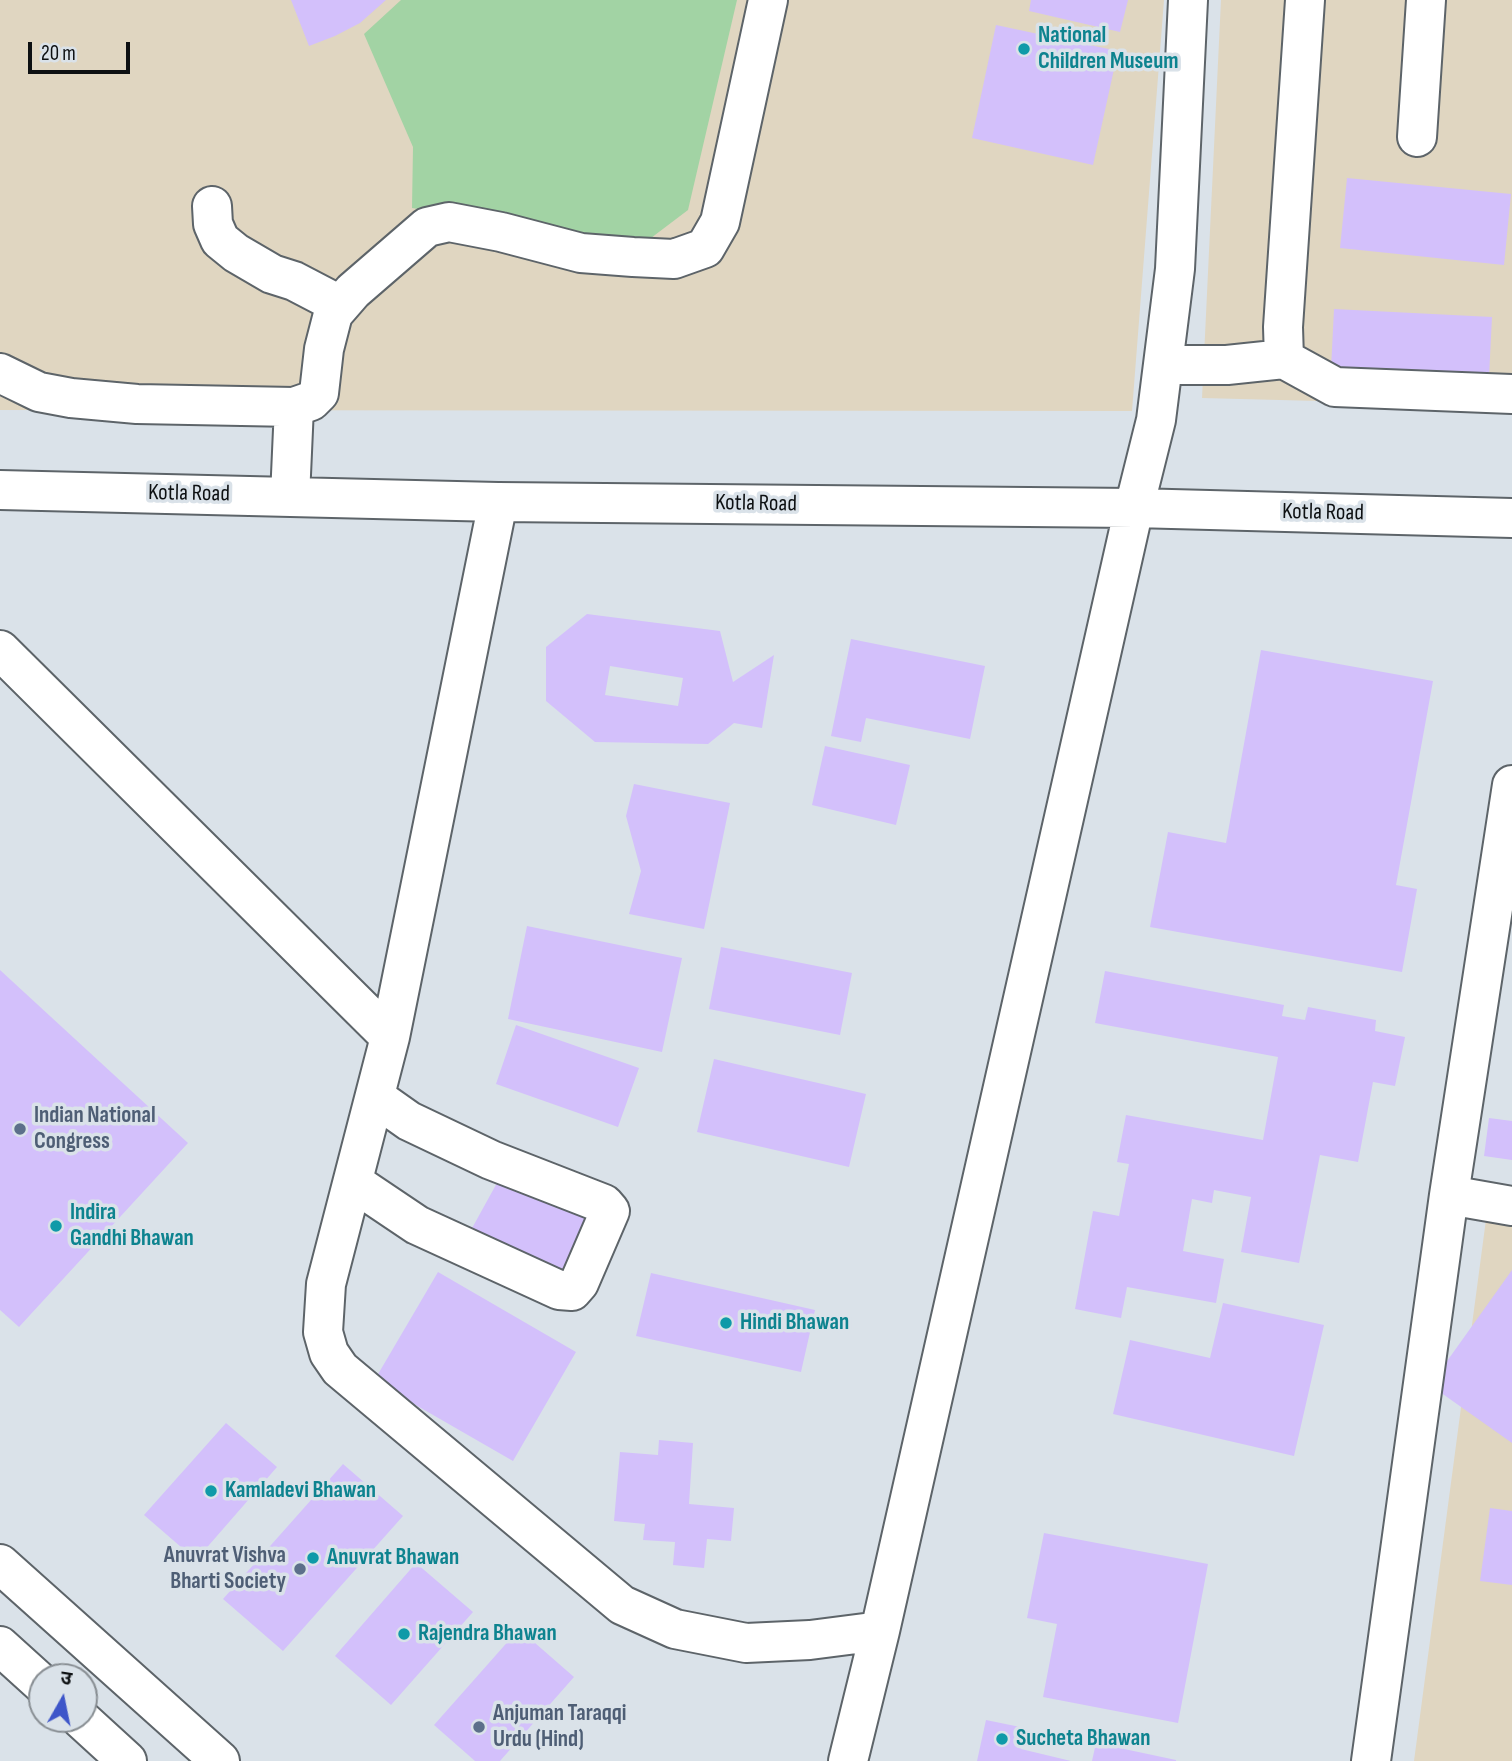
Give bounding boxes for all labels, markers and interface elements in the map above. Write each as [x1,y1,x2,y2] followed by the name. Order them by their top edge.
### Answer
[1038,22,1178,76] place label: National Children Museum
[32,28,133,72] scale bar
[41,41,76,66] text: 20 m
[1016,41,1032,57] marker: National Children Museum
[148,479,230,509] street label: Kotla Road
[715,489,797,519] street label: Kotla Road
[1282,498,1364,528] street label: Kotla Road
[34,1102,156,1156] place label: Indian National Congress
[12,1121,28,1137] marker: Indian National Congress
[70,1199,194,1253] place label: Indira Gandhi Bhawan
[48,1218,64,1234] marker: Indira Gandhi Bhawan
[740,1309,849,1337] place label: Hindi Bhawan
[718,1315,734,1331] marker: Hindi Bhawan
[225,1477,376,1505] place label: Kamladevi Bhawan
[203,1483,219,1499] marker: Kamladevi Bhawan
[164,1542,286,1596] place label: Anuvrat Vishva Bharti Society
[327,1544,459,1572] place label: Anuvrat Bhawan
[305,1550,321,1566] marker: Anuvrat Bhawan
[292,1561,308,1577] marker: Anuvrat Vishva Bharti Society
[418,1620,557,1648] place label: Rajendra Bhawan
[396,1626,412,1642] marker: Rajendra Bhawan
[28,1663,98,1733] north arrow
[59,1667,73,1691] text: उ
[493,1700,627,1754] place label: Anjuman Taraqqi Urdu (Hind)
[471,1719,487,1735] marker: Anjuman Taraqqi Urdu (Hind)
[1016,1725,1150,1753] place label: Sucheta Bhawan
[994,1731,1010,1747] marker: Sucheta Bhawan

